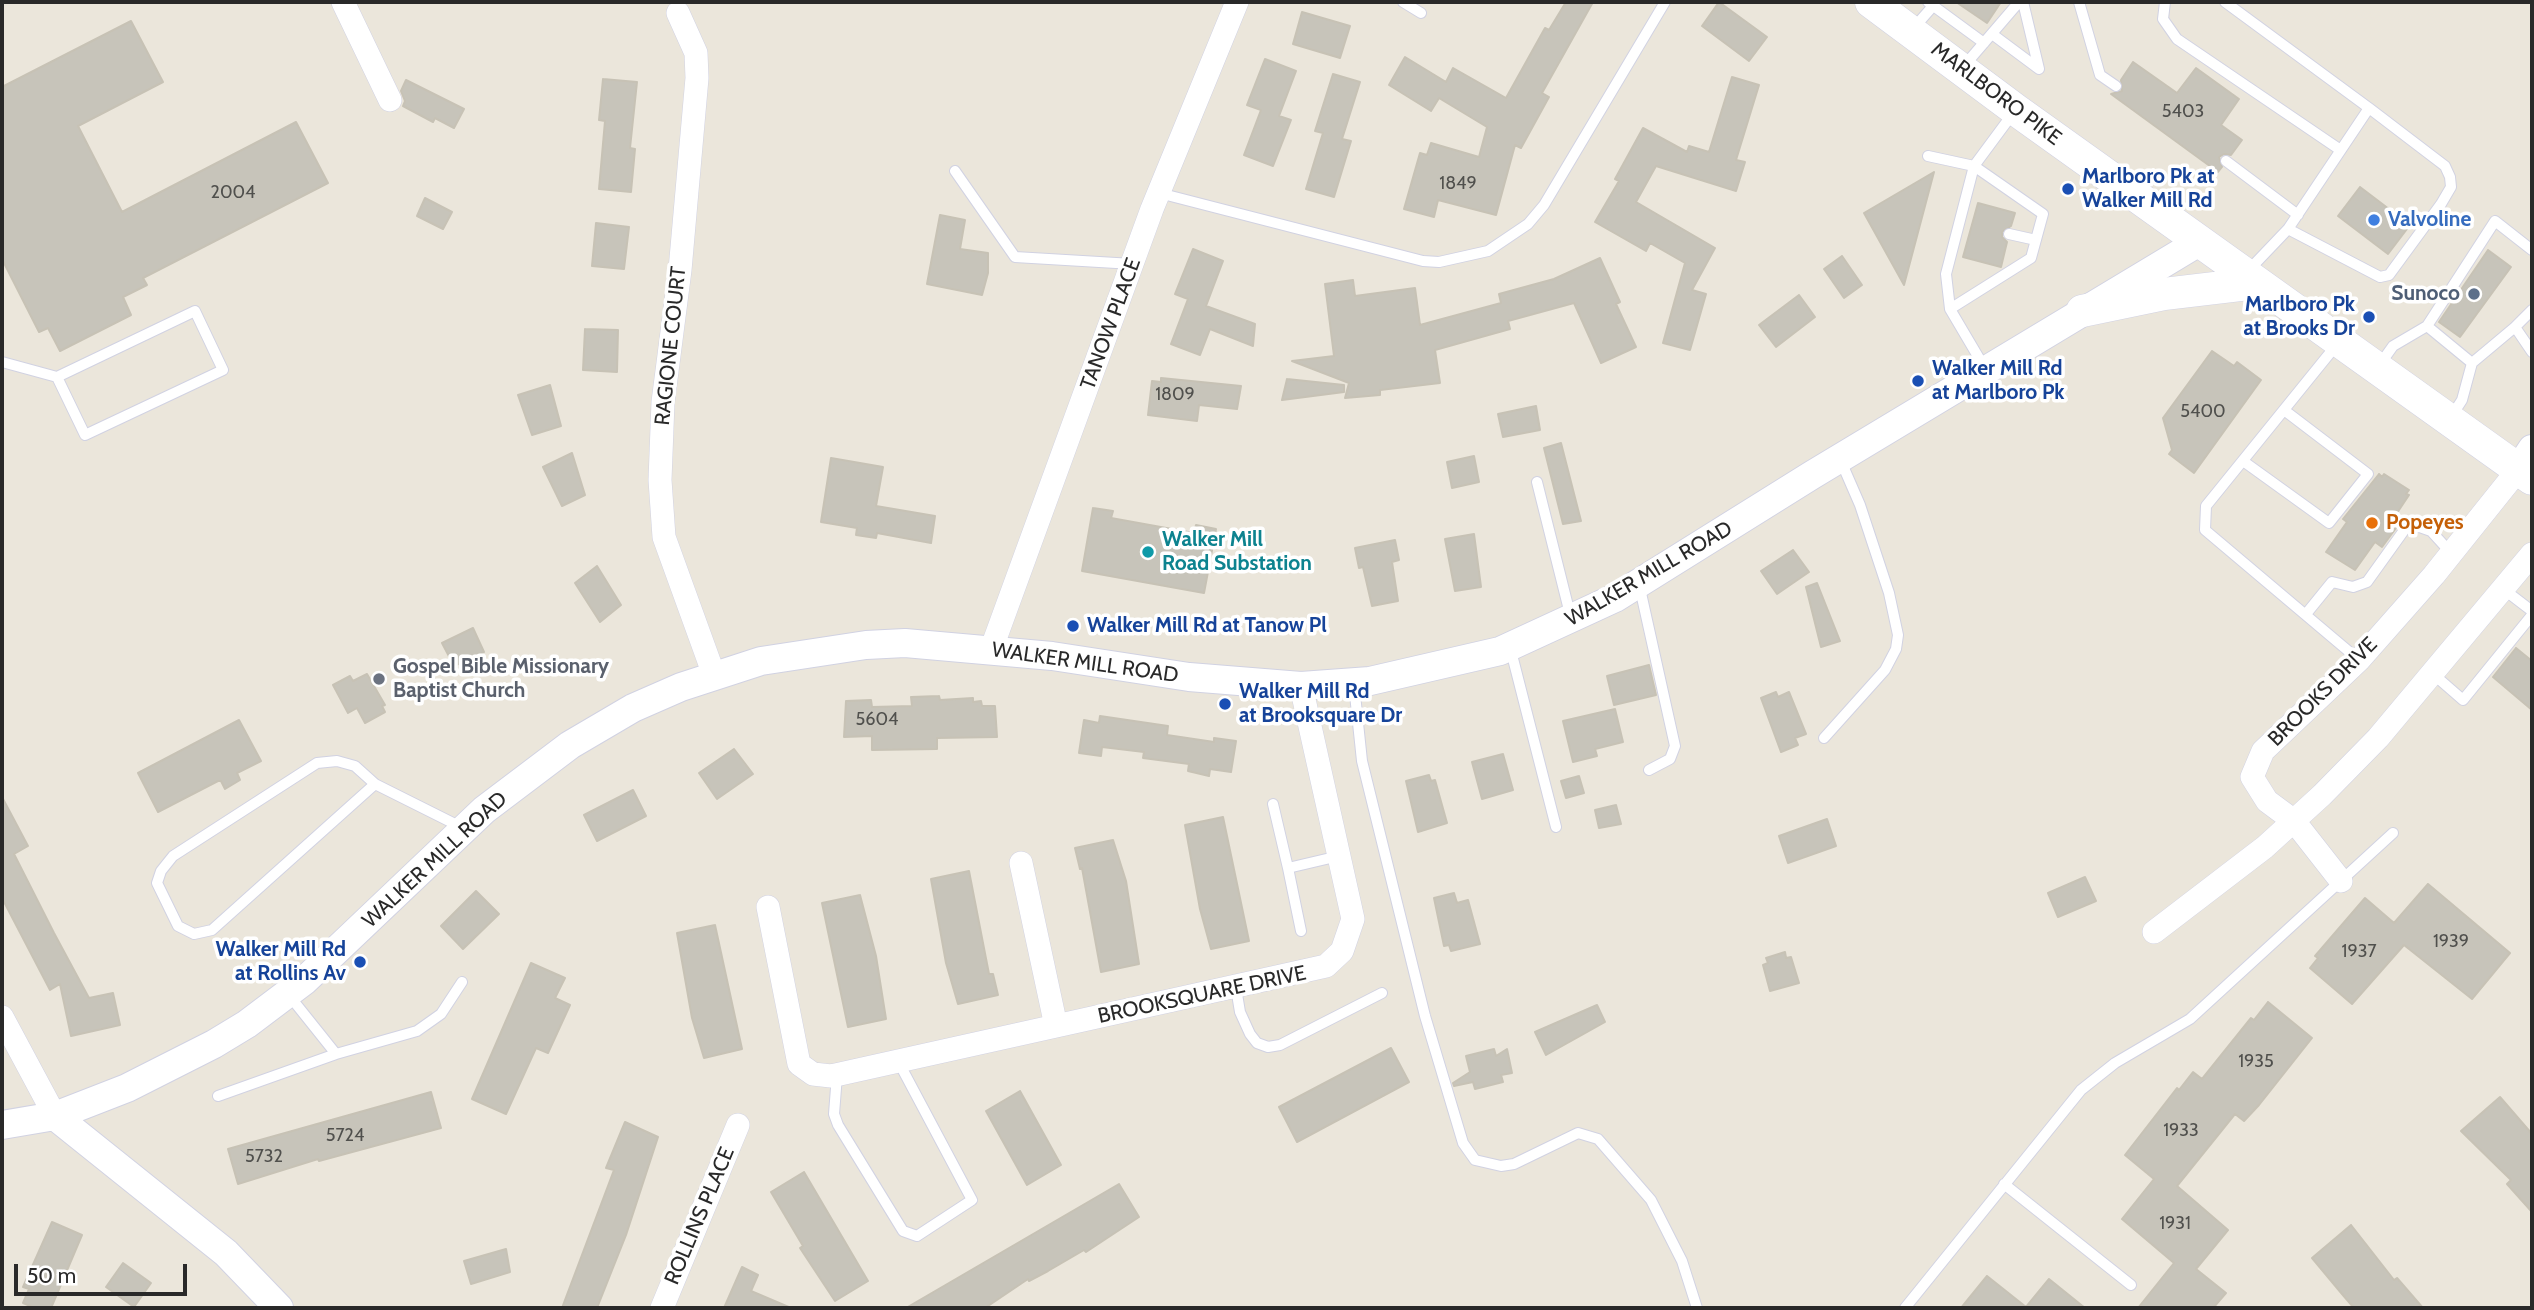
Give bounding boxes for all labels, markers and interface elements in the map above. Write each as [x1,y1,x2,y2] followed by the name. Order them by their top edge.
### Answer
[1926,37,2066,151] street label: MARLBORO PIKE
[2162,101,2204,123] house number: 5403
[2082,164,2214,214] place label: Marlboro Pk at Walker Mill Rd
[1439,173,1477,195] house number: 1849
[2060,181,2076,197] marker: Marlboro Pk at Walker Mill Rd
[211,182,255,204] house number: 2004
[2388,207,2471,233] place label: Valvoline
[2366,212,2382,228] marker: Valvoline
[1076,255,1146,393] street label: TANOW PLACE
[650,265,692,427] street label: RAGIONE COURT
[2391,281,2460,307] place label: Sunoco
[2466,286,2482,302] marker: Sunoco
[2243,292,2355,342] place label: Marlboro Pk at Brooks Dr
[2361,309,2377,325] marker: Marlboro Pk at Brooks Dr
[1932,356,2064,406] place label: Walker Mill Rd at Marlboro Pk
[1910,373,1926,389] marker: Walker Mill Rd at Marlboro Pk
[1155,384,1195,406] house number: 1809
[2180,401,2226,423] house number: 5400
[2386,510,2464,536] place label: Popeyes
[2364,515,2380,531] marker: Popeyes
[1561,516,1737,632] street label: WALKER MILL ROAD
[1162,527,1312,577] place label: Walker Mill Road Substation
[1140,544,1156,560] marker: Walker Mill Road Substation
[1087,613,1327,639] place label: Walker Mill Rd at Tanow Pl
[1065,618,1081,634] marker: Walker Mill Rd at Tanow Pl
[2263,632,2383,752] street label: BROOKS DRIVE
[990,637,1180,689] street label: WALKER MILL ROAD
[393,654,609,704] place label: Gospel Bible Missionary Baptist Church
[371,671,387,687] marker: Gospel Bible Missionary Baptist Church
[1239,679,1402,729] place label: Walker Mill Rd at Brooksquare Dr
[1217,696,1233,712] marker: Walker Mill Rd at Brooksquare Dr
[856,709,898,731] house number: 5604
[358,787,512,933] street label: WALKER MILL ROAD
[2433,931,2469,953] house number: 1939
[216,937,346,987] place label: Walker Mill Rd at Rollins Av
[2342,941,2376,963] house number: 1937
[352,954,368,970] marker: Walker Mill Rd at Rollins Av
[1096,961,1308,1029] street label: BROOKSQUARE DRIVE
[2238,1051,2274,1073] house number: 1935
[2163,1120,2199,1142] house number: 1933
[326,1125,364,1147] house number: 5724
[660,1144,740,1288] street label: ROLLINS PLACE
[245,1146,283,1168] house number: 5732
[2159,1213,2191,1235] house number: 1931
[18,1250,191,1294] scale bar
[27,1263,76,1288] text: 50 m

